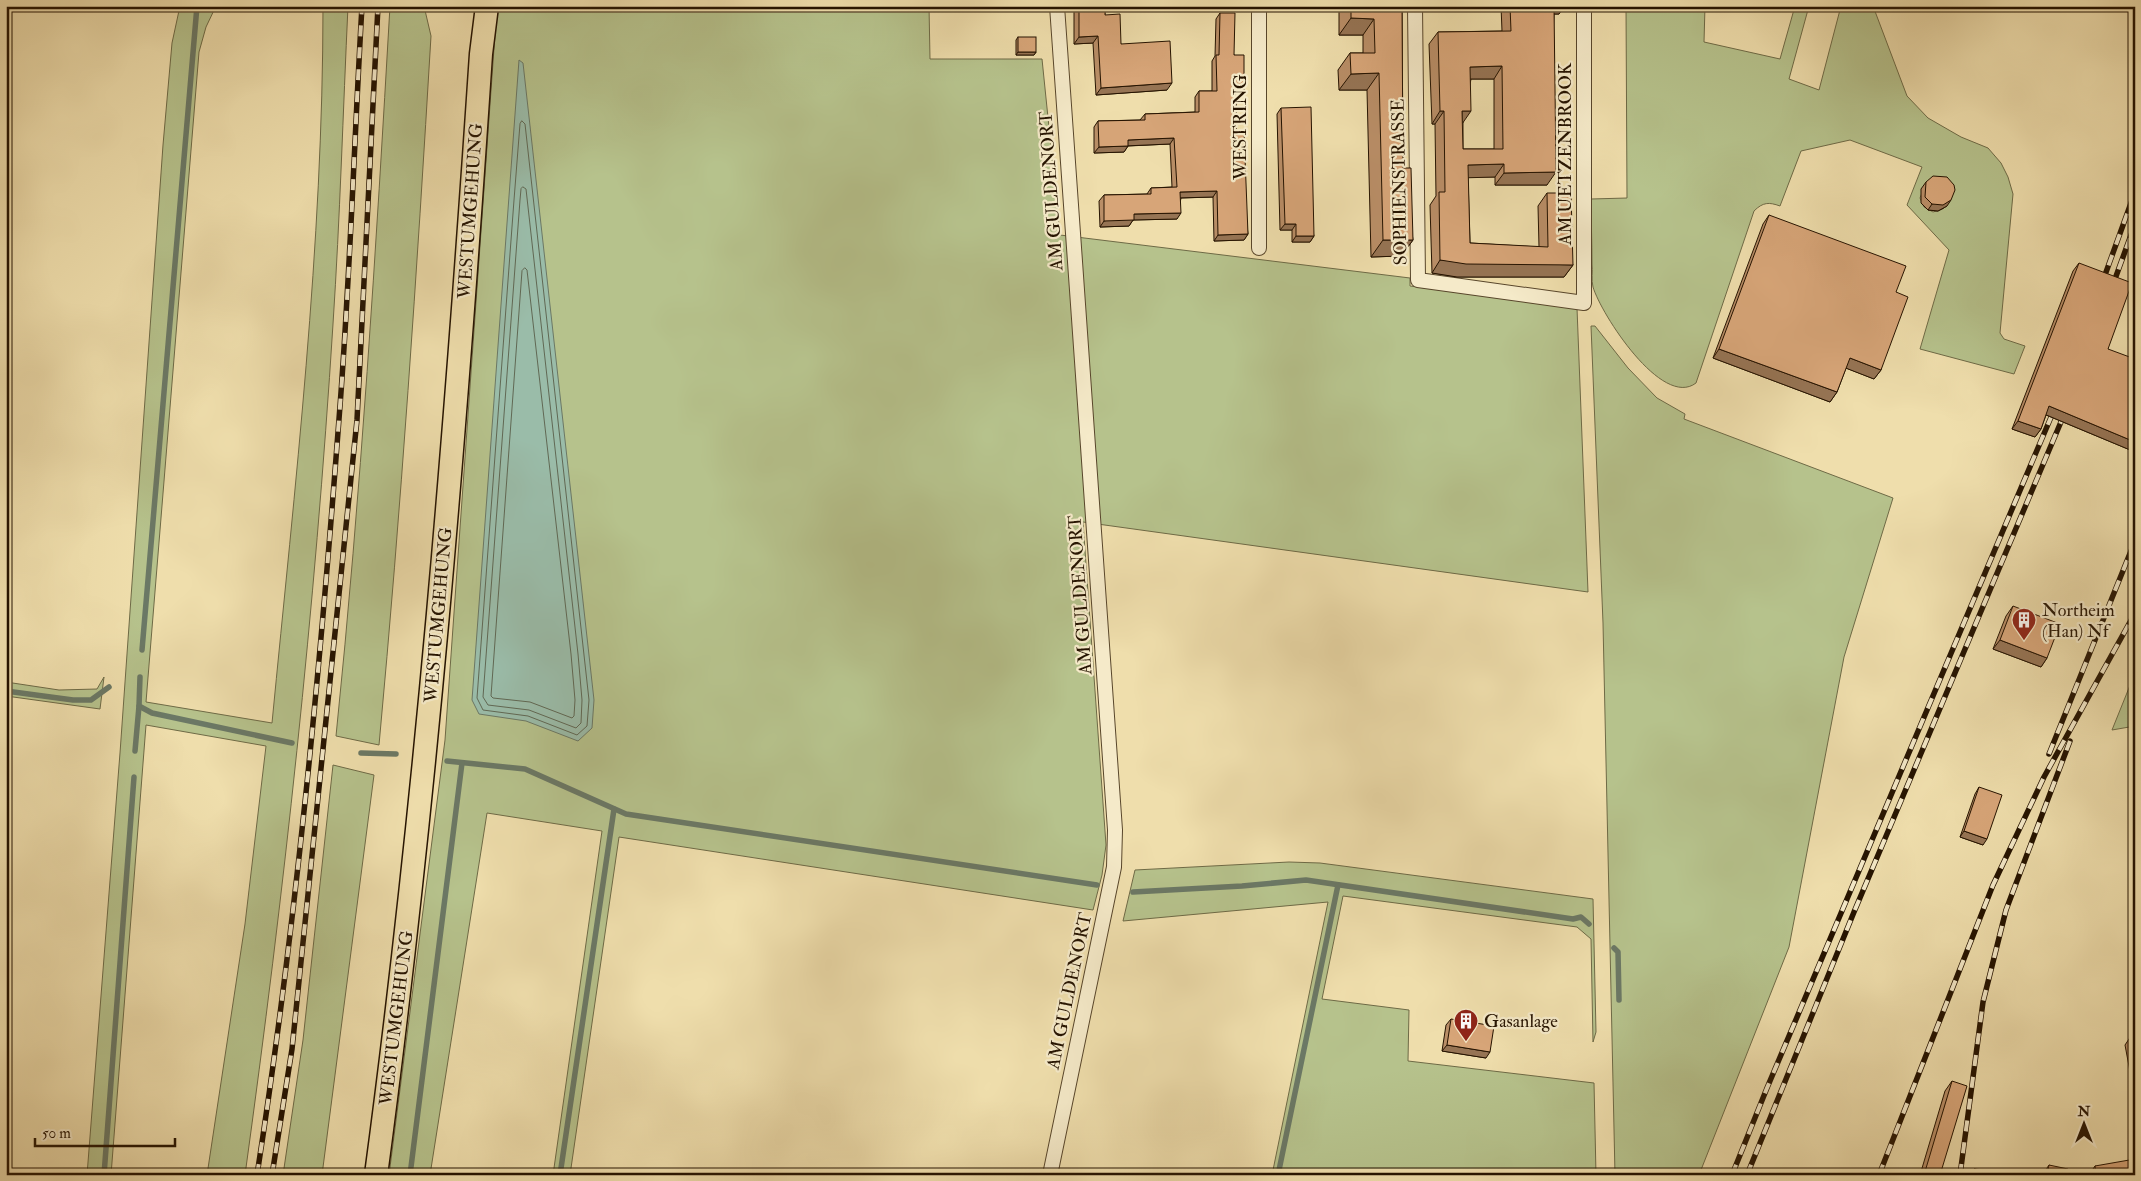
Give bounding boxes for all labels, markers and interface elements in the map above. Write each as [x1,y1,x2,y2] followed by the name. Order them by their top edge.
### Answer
[1554,62,1577,246] street label: AM UETZENBROOK
[1229,74,1252,181] street label: WESTRING
[1387,98,1412,266] street label: SOPHIENSTRASSE
[1034,110,1069,272] street label: AM GULDENORT
[453,122,488,301] street label: WESTUMGEHUNG
[1063,514,1098,676] street label: AM GULDENORT
[419,526,458,705] street label: WESTUMGEHUNG
[2042,599,2115,643] place label: Northeim (Han) Nf
[2011,607,2037,641] building icon: Northeim (Han) Nf
[1041,910,1097,1072] street label: AM GULDENORT
[374,929,419,1108] street label: WESTUMGEHUNG
[1453,1008,1479,1042] building icon: Gasanlage
[1484,1010,1558,1033] place label: Gasanlage
[2058,1098,2108,1148] north arrow
[2077,1103,2091,1120] text: N
[35,1116,175,1148] scale bar
[42,1124,71,1143] text: 50 m

